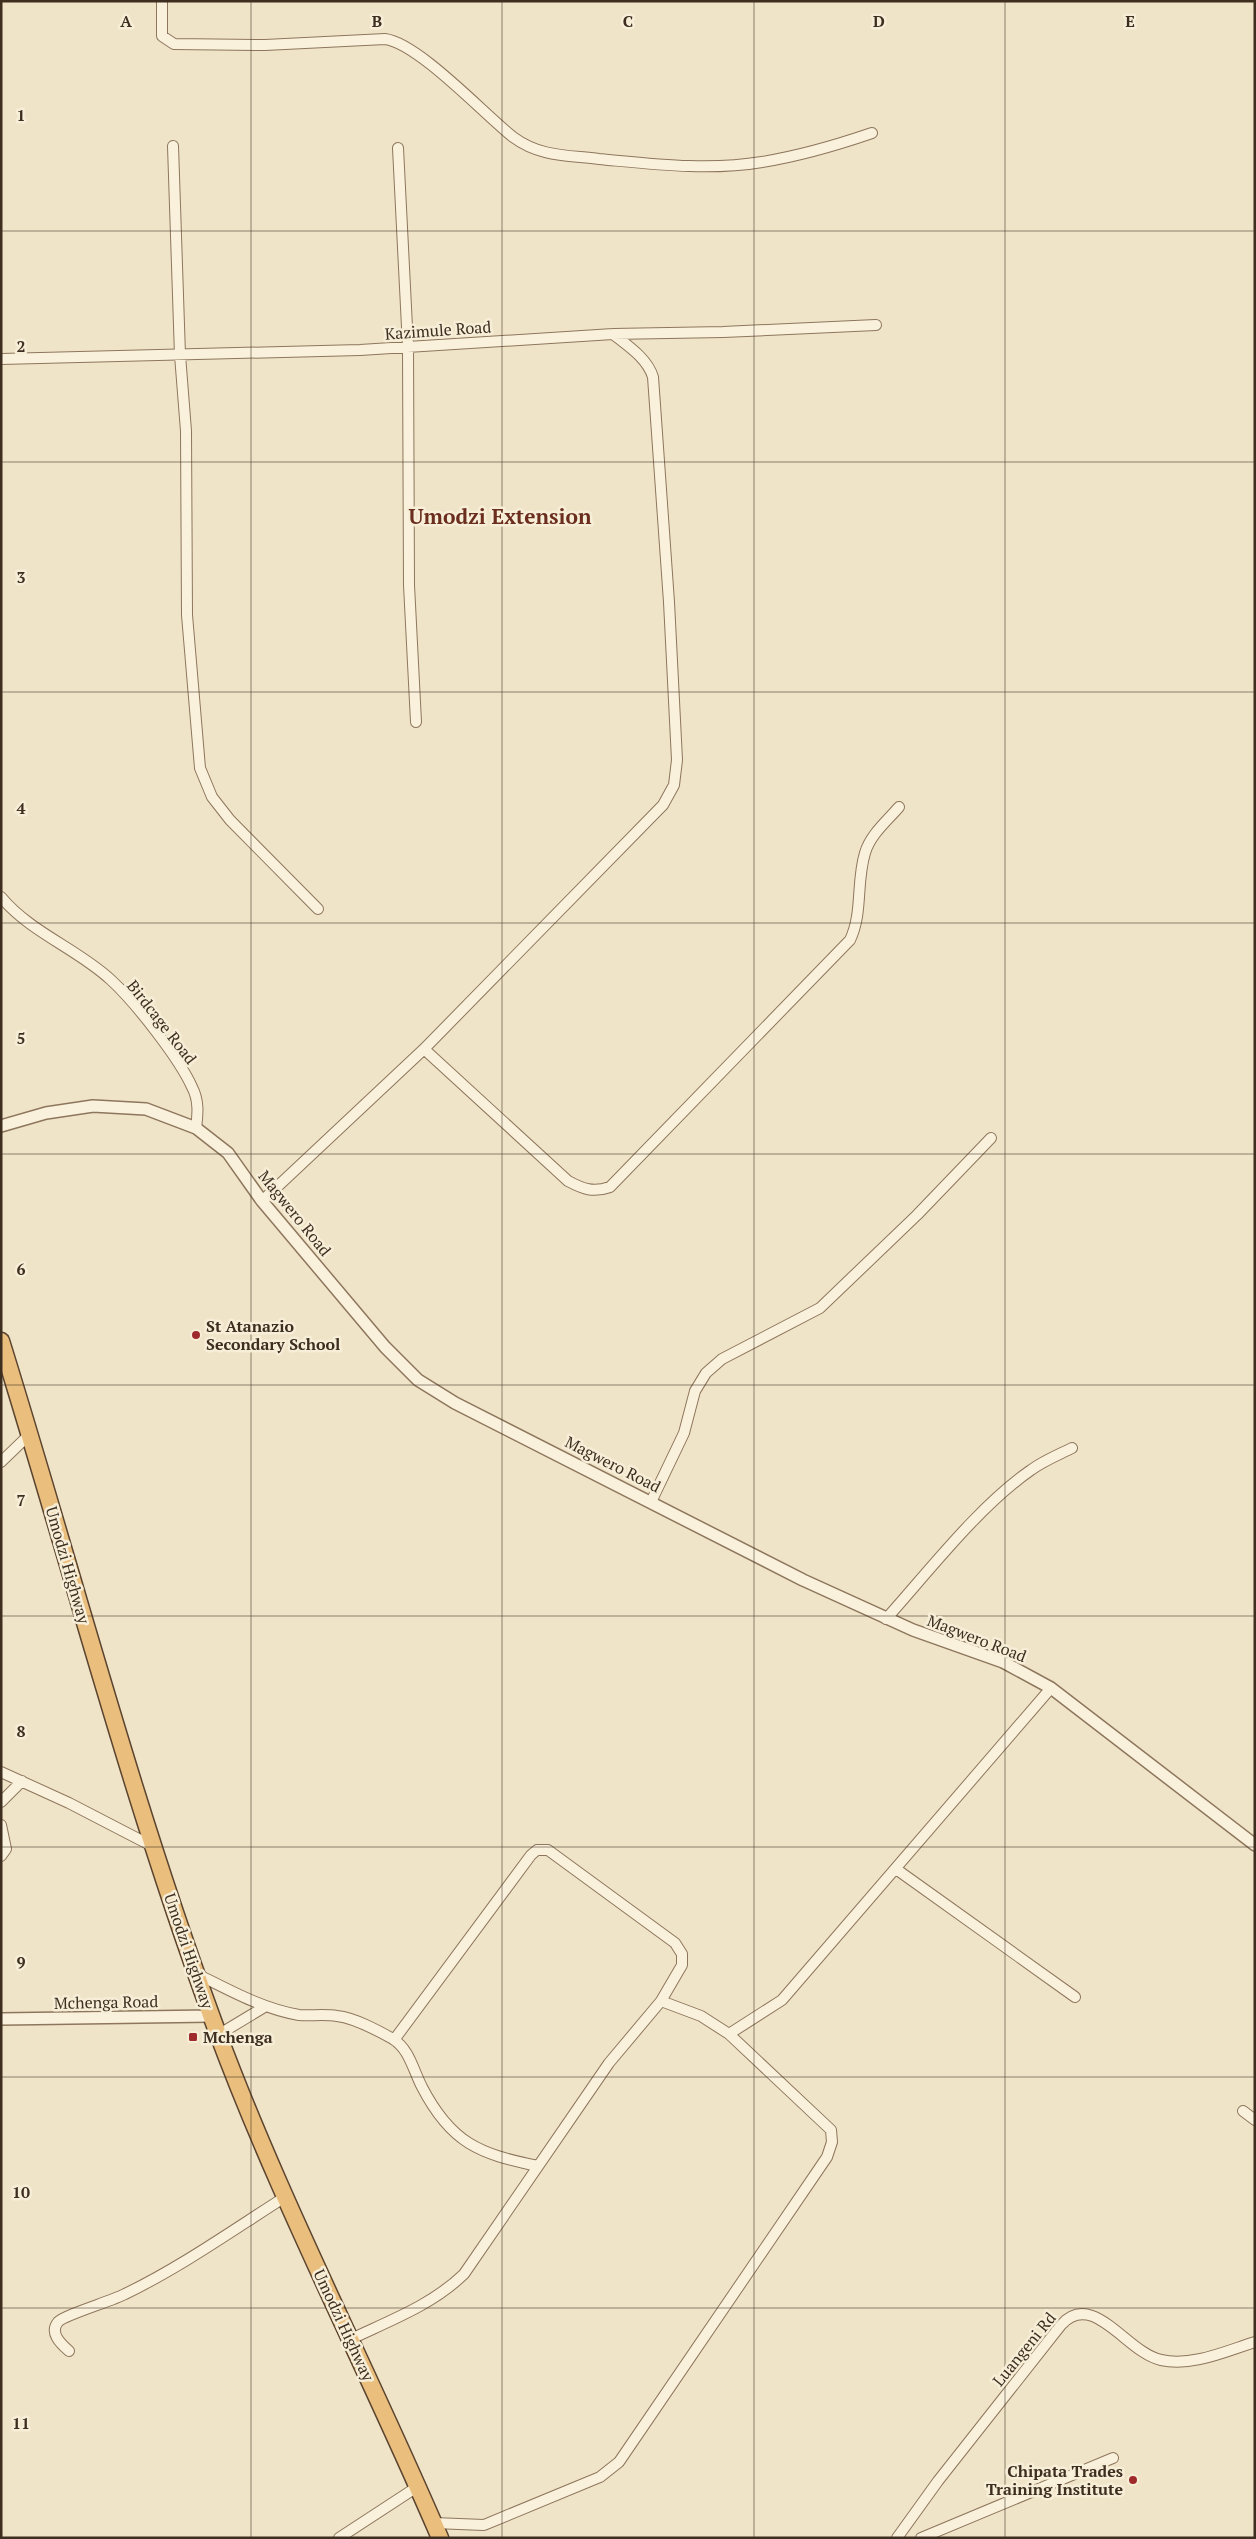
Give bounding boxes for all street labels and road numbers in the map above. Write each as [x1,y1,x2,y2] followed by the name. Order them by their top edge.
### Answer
[384,315,492,345] street label: Kazimule Road
[122,975,202,1069] street label: Birdcage Road
[254,1165,336,1261] street label: Magwero Road
[561,1430,665,1498] street label: Magwero Road
[41,1504,95,1627] street label: Umodzi Highway
[924,1609,1030,1667] street label: Magwero Road
[159,1890,219,2013] street label: Umodzi Highway
[54,1990,158,2014] street label: Mchenga Road
[308,2266,380,2385] street label: Umodzi Highway
[987,2307,1061,2391] street label: Luangeni Rd

